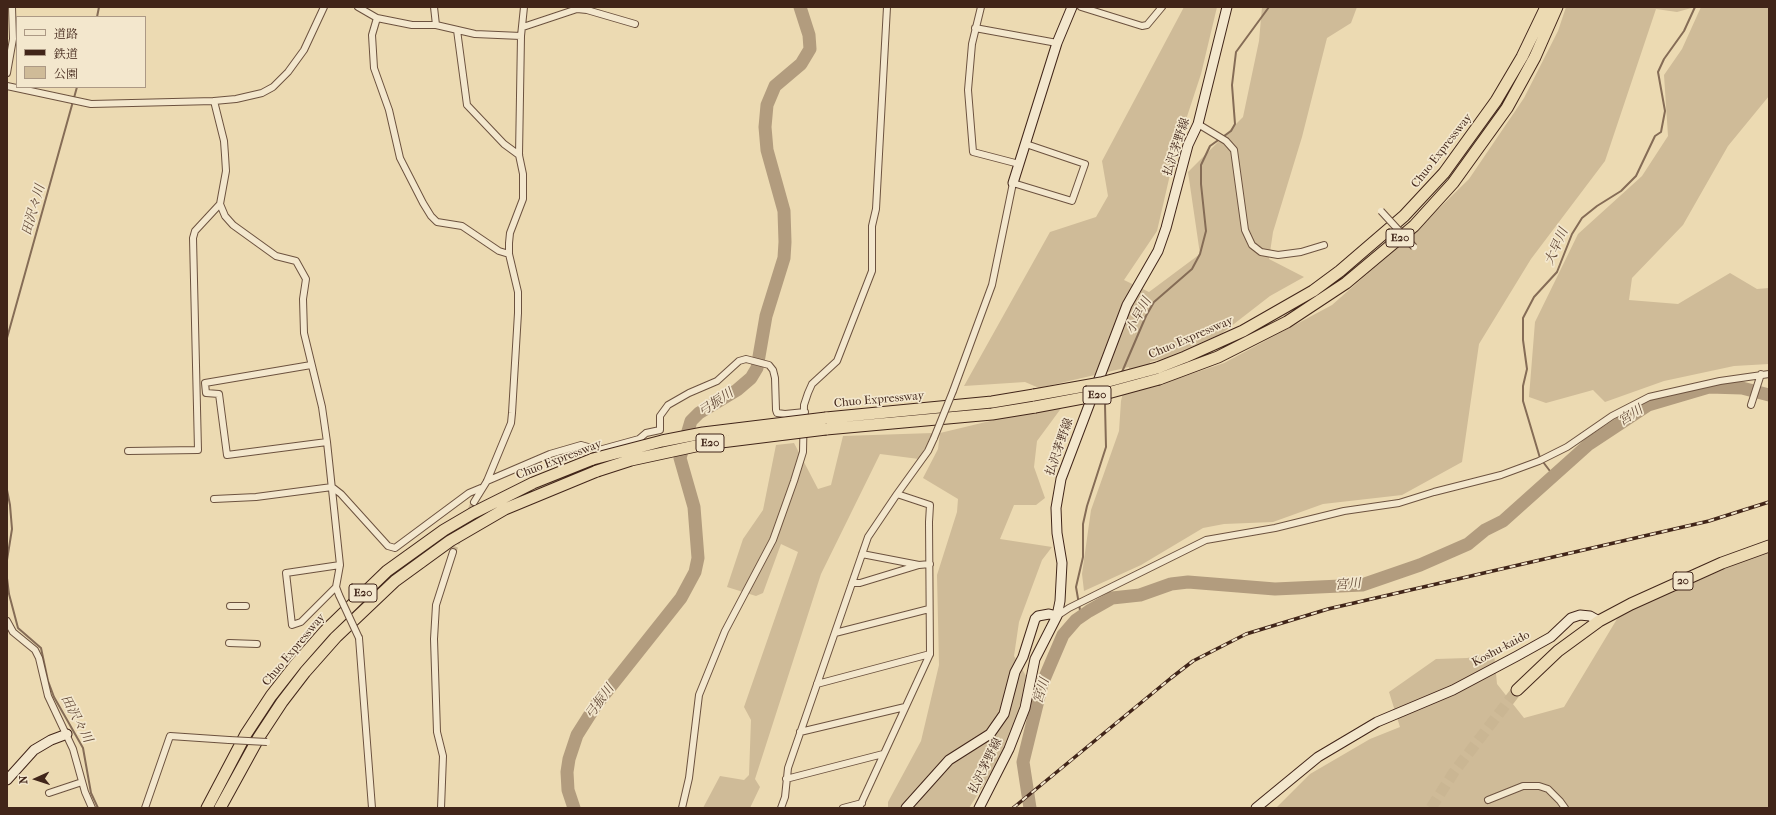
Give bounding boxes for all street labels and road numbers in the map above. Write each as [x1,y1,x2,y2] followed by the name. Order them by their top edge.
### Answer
[1408,111,1476,191] street label: Chuo Expressway
[1161,116,1193,178] street label: 払沢茅野線
[1386,229,1414,247] road number: E20
[1147,314,1235,362] street label: Chuo Expressway
[1083,386,1111,404] road number: E20
[833,389,925,411] street label: Chuo Expressway
[1043,416,1077,478] street label: 払沢茅野線
[696,434,724,452] road number: E20
[514,437,604,483] street label: Chuo Expressway
[1673,572,1693,590] road number: 20
[349,584,377,602] road number: E20
[259,611,329,689] street label: Chuo Expressway
[1470,628,1532,670] street label: Koshu-kaido
[966,736,1006,796] street label: 払沢茅野線

